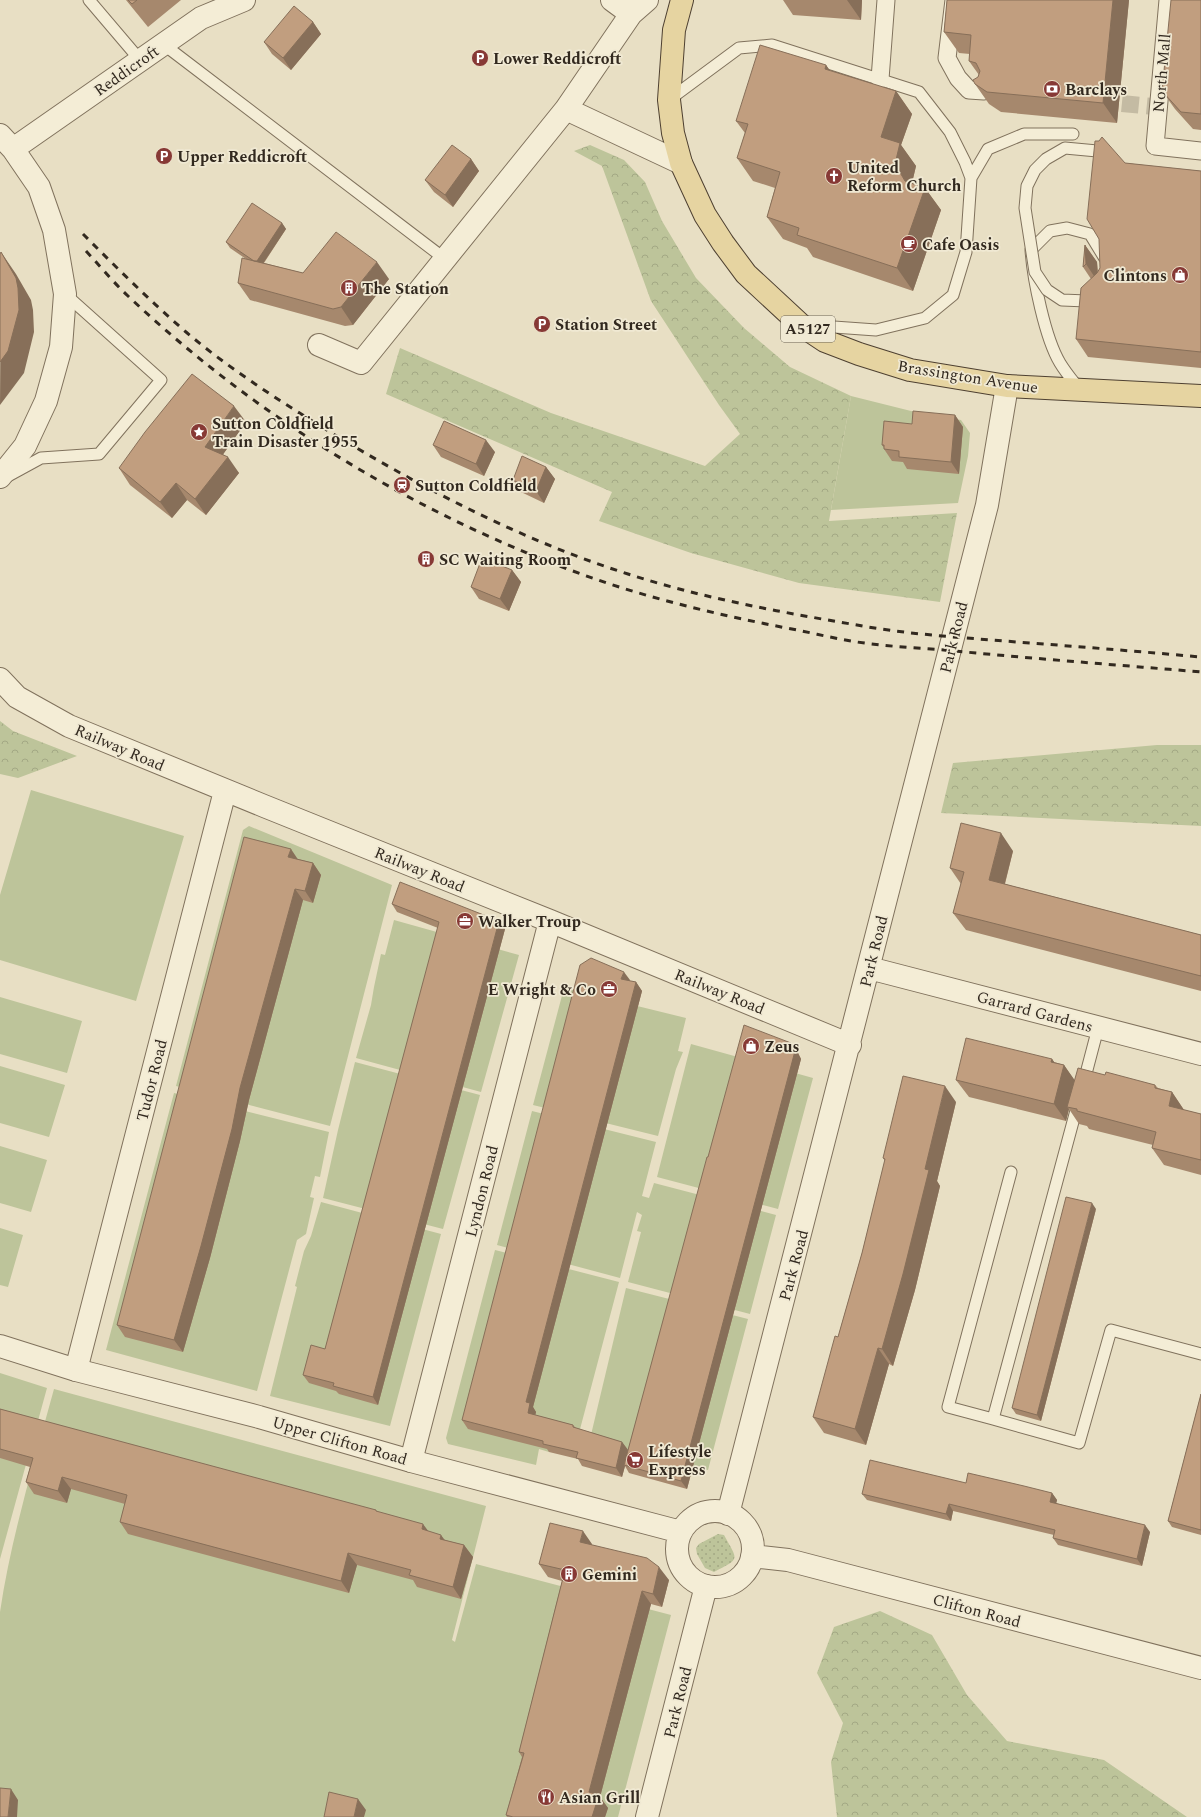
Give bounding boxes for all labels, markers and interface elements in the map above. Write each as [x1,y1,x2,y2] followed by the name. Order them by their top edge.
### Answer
[1147,33,1177,114] street label: North Mall
[89,39,164,102] street label: Reddicroft
[493,47,621,71] place label: Lower Reddicroft
[470,48,490,68] parking icon: Lower Reddicroft
[1065,78,1127,102] place label: Barclays
[1042,79,1062,99] bank icon: Barclays
[177,145,307,169] place label: Upper Reddicroft
[154,146,174,166] parking icon: Upper Reddicroft
[847,156,961,198] place label: United Reform Church
[824,166,844,186] church icon: United Reform Church
[922,233,1000,257] place label: Cafe Oasis
[899,234,919,254] cafe icon: Cafe Oasis
[1103,264,1167,288] place label: Clintons
[1170,265,1190,285] shop icon: Clintons
[362,277,449,301] place label: The Station
[339,278,359,298] building icon: The Station
[555,313,657,337] place label: Station Street
[532,314,552,334] parking icon: Station Street
[781,316,835,342] road number: A5127
[896,354,1040,400] street label: Brassington Avenue
[212,412,358,454] place label: Sutton Coldfield Train Disaster 1955
[189,422,209,442] place icon: Sutton Coldfield Train Disaster 1955
[415,474,537,498] place label: Sutton Coldfield
[392,475,412,495] station icon: Sutton Coldfield
[439,548,572,572] place label: SC Waiting Room
[416,549,436,569] building icon: SC Waiting Room
[933,599,974,676] street label: Park Road
[71,718,168,778] street label: Railway Road
[371,841,469,899] street label: Railway Road
[478,910,581,934] place label: Walker Troup
[455,911,475,931] office icon: Walker Troup
[853,913,894,990] street label: Park Road
[671,963,769,1021] street label: Railway Road
[488,978,596,1002] place label: E Wright & Co
[599,979,619,999] office icon: E Wright & Co
[974,985,1096,1039] street label: Garrard Gardens
[764,1035,799,1059] place label: Zeus
[741,1036,761,1056] shop icon: Zeus
[130,1037,174,1124] street label: Tudor Road
[459,1143,505,1240] street label: Lyndon Road
[773,1227,815,1304] street label: Park Road
[269,1410,410,1472] street label: Upper Clifton Road
[648,1440,711,1482] place label: Lifestyle Express
[625,1450,645,1470] supermarket icon: Lifestyle Express
[582,1563,637,1587] place label: Gemini
[559,1564,579,1584] building icon: Gemini
[930,1588,1024,1634] street label: Clifton Road
[657,1664,698,1741] street label: Park Road
[559,1786,640,1810] place label: Asian Grill
[536,1787,556,1807] restaurant icon: Asian Grill

